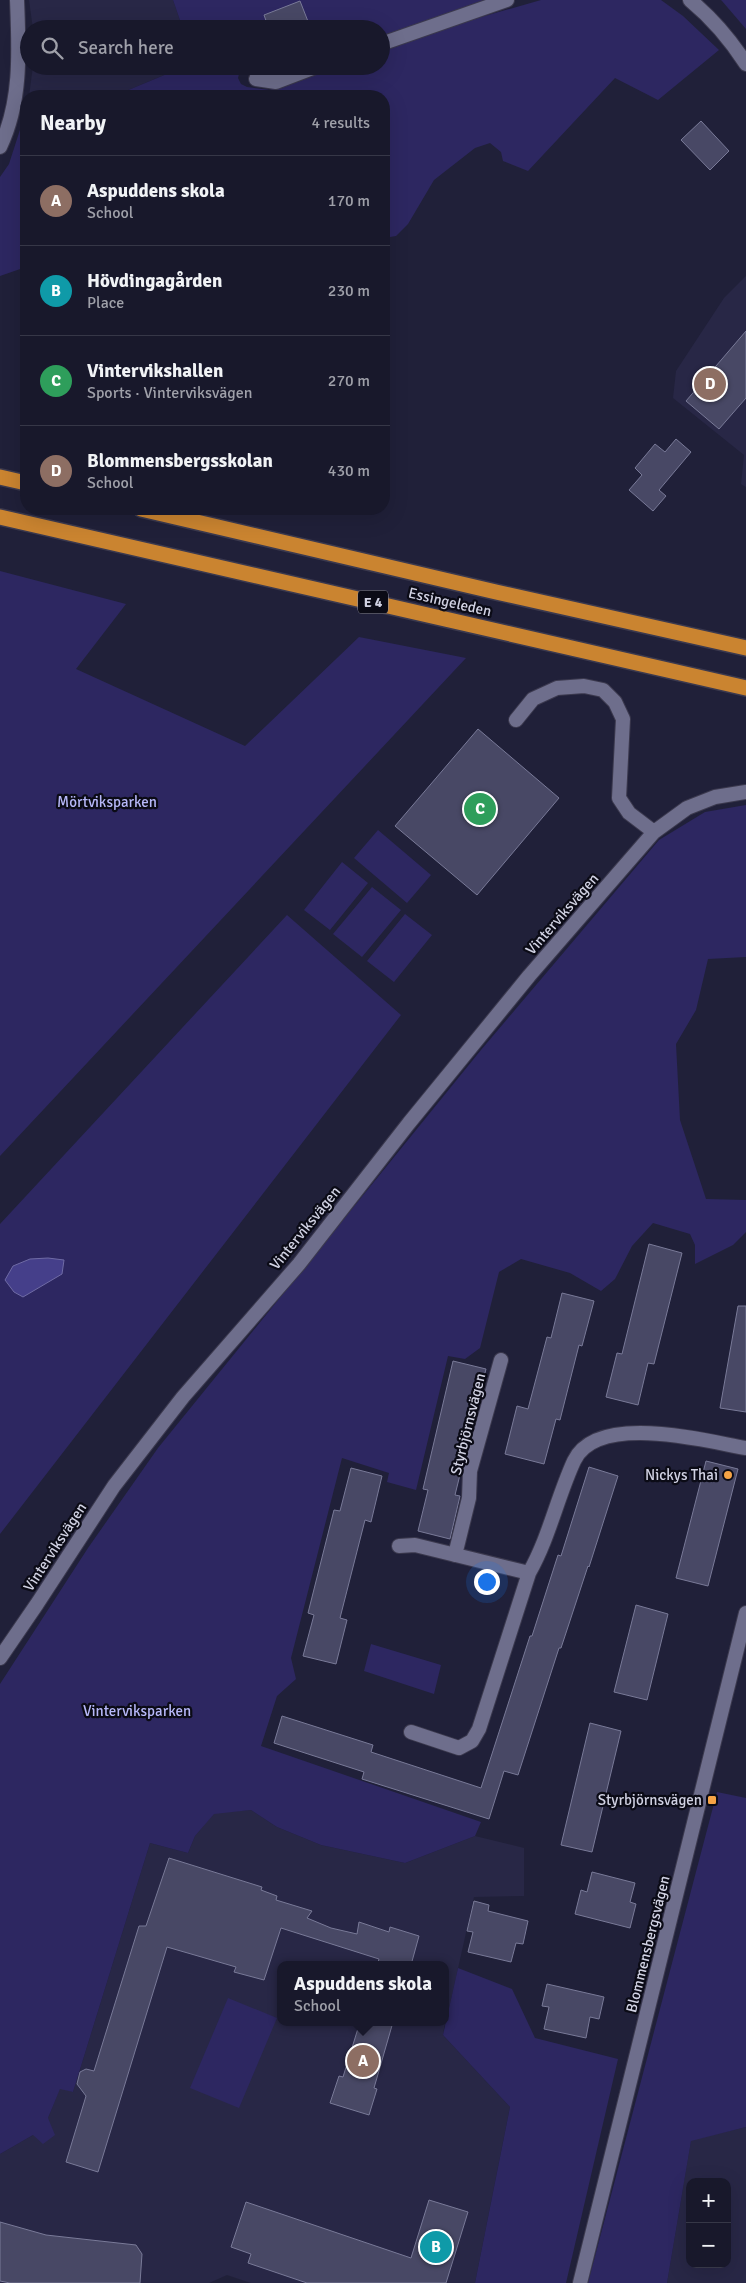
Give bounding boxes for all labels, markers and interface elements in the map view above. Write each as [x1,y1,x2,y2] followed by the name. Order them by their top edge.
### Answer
[20,20,390,75] search box
[38,34,66,62] icon: search
[78,36,174,60] text: Search here
[40,110,106,136] text: Nearby
[311,113,370,133] text: 4 results
[87,179,225,203] text: Aspuddens skola
[51,191,61,211] text: A
[328,191,370,211] text: 170 m
[87,203,133,223] text: School
[87,269,222,293] text: Hövdingagården
[51,281,61,301] text: B
[328,281,370,301] text: 230 m
[87,293,124,313] text: Place
[87,359,223,383] text: Vintervikshallen
[694,365,726,403] pin: D
[51,371,61,391] text: C
[328,371,370,391] text: 270 m
[87,383,252,403] text: Sports · Vinterviksvägen
[87,449,273,473] text: Blommensbergsskolan
[51,461,61,481] text: D
[328,461,370,481] text: 430 m
[87,473,133,493] text: School
[407,584,493,620] street label: Essingeleden
[358,590,388,614] road number: E 4
[464,790,496,828] pin: C
[57,793,157,811] park label: Mörtviksparken
[522,870,602,958] street label: Vinterviksvägen
[266,1183,344,1273] street label: Vinterviksvägen
[447,1371,489,1477] street label: Styrbjörnsvägen
[645,1466,718,1484] place label: Nickys Thai
[722,1469,734,1481] marker: Nickys Thai
[20,1499,90,1595] street label: Vinterviksvägen
[474,1569,500,1595] your location
[83,1702,191,1720] park label: Vinterviksparken
[598,1791,702,1809] place label: Styrbjörnsvägen
[706,1794,718,1806] marker: Styrbjörnsvägen
[622,1874,674,2014] street label: Blommensbergsvägen
[277,1961,449,2026] popup
[294,1972,432,1996] text: Aspuddens skola
[294,1996,341,2016] text: School
[347,2042,379,2080] pin: A
[686,2178,731,2268] map controls
[686,2178,731,2223] button: +
[686,2223,731,2268] button: −
[420,2228,452,2266] pin: B

